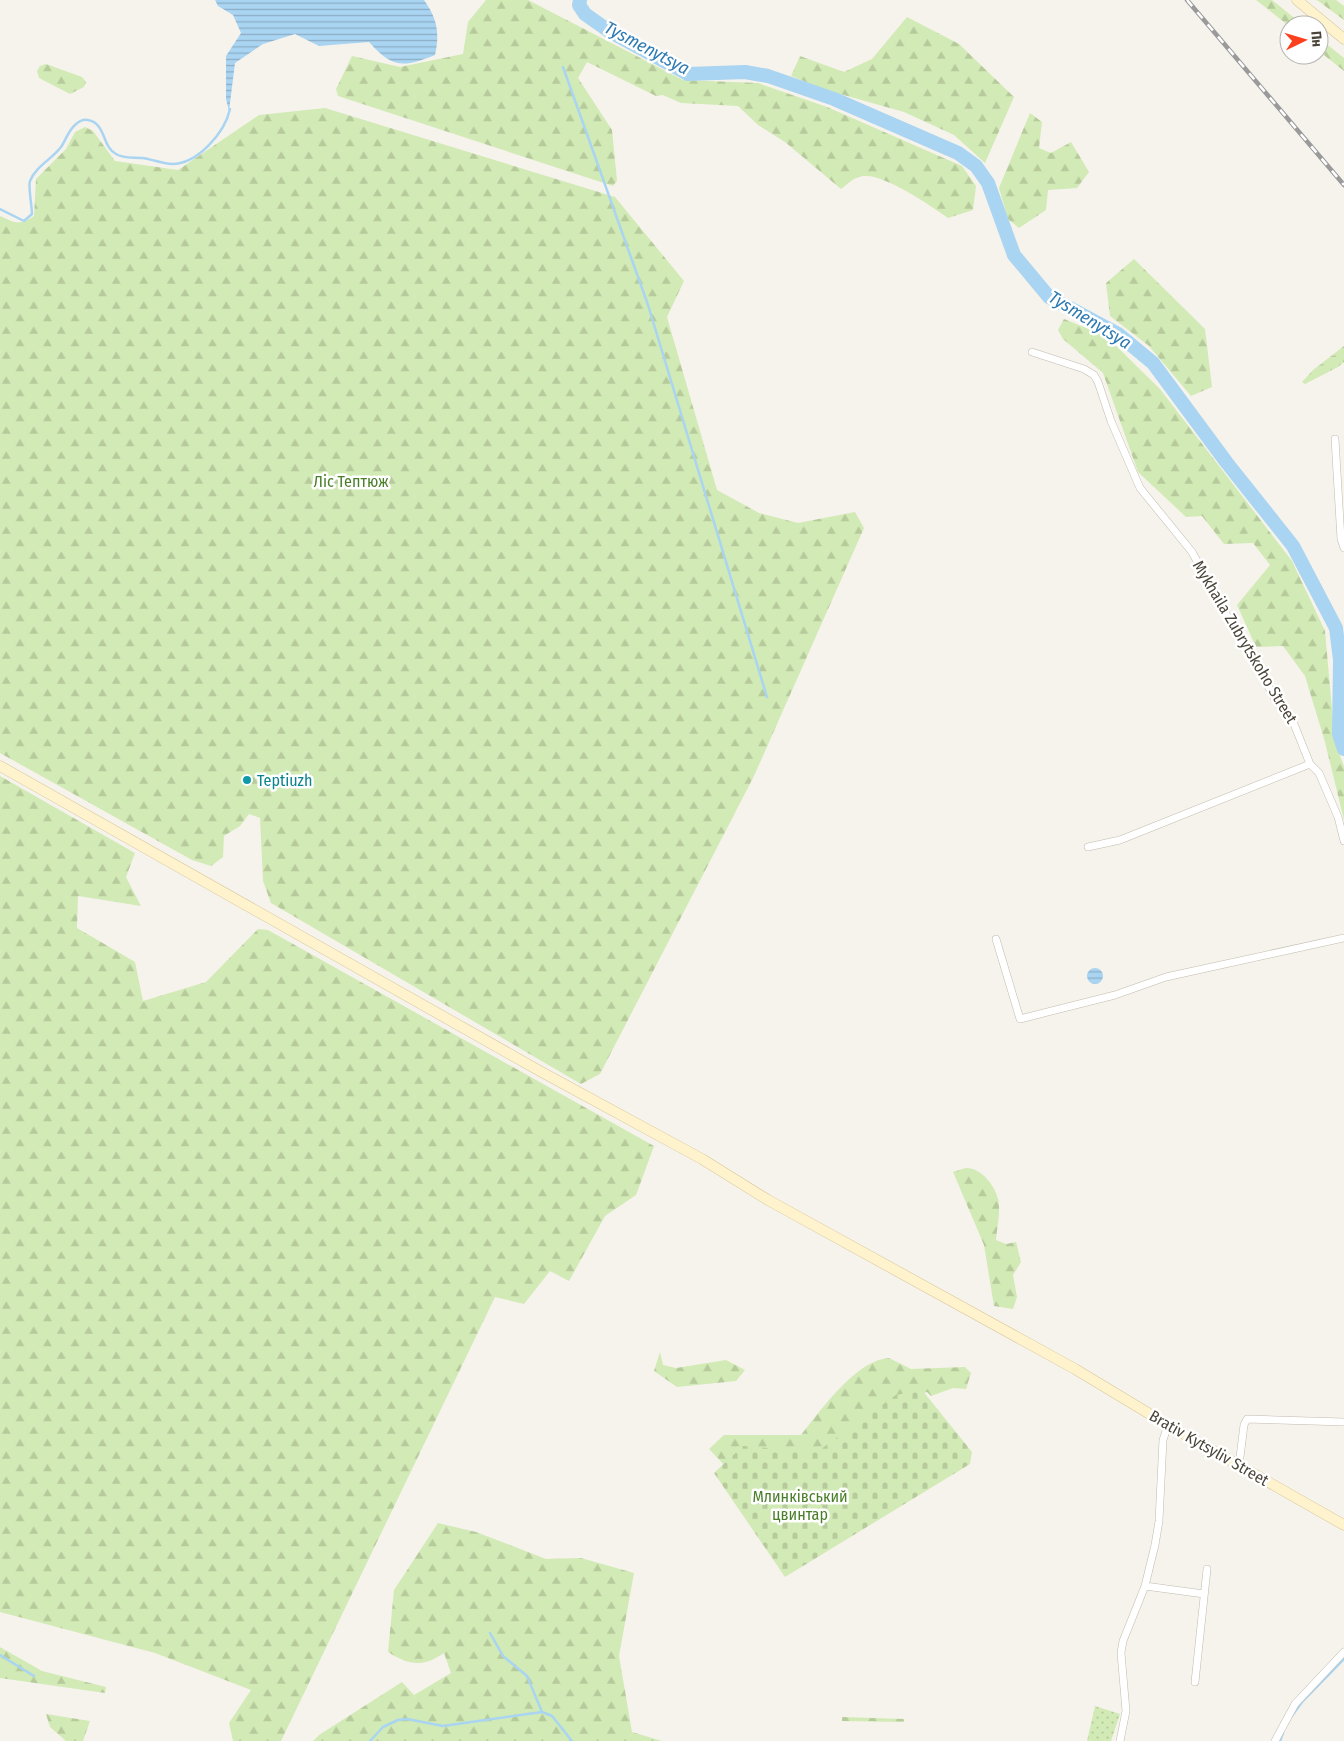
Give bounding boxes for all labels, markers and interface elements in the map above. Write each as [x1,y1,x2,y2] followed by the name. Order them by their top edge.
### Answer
[1279,15,1329,65] north arrow
[601,16,693,80] water label: Tysmenytsya
[1307,30,1326,48] text: Пн
[1045,286,1135,354] water label: Tysmenytsya
[314,472,389,491] park label: Ліс Тептюж
[1189,557,1302,728] street label: Mykhaila Zubrytskoho Street
[257,771,312,790] place label: Teptiuzh
[241,774,253,786] marker: Teptiuzh
[1146,1406,1273,1490] street label: Brativ Kytsyliv Street
[752,1487,848,1524] park label: Млинківський цвинтар

